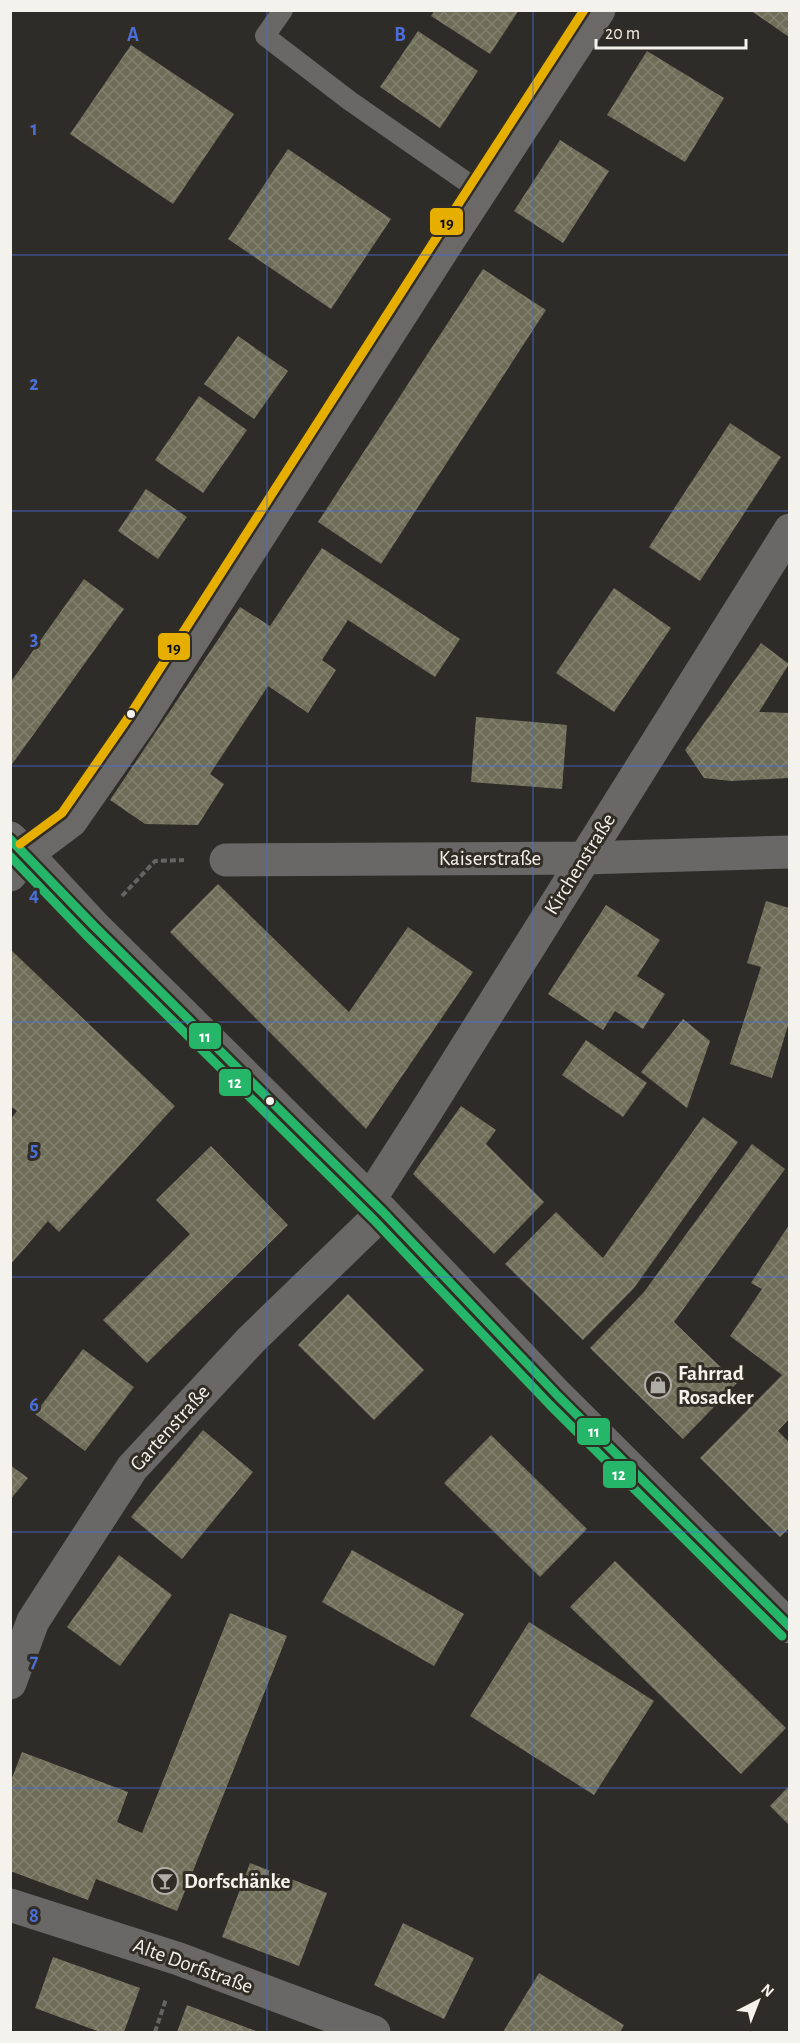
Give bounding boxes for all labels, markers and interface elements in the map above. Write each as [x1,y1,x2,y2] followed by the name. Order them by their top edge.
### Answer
[596,12,746,50] scale bar
[127,25,139,45] text: A
[394,25,406,45] text: B
[605,25,640,43] text: 20 m
[30,119,38,139] text: 1
[429,207,464,236] line badge: 19
[440,215,454,231] text: 19
[29,374,39,394] text: 2
[30,629,38,649] text: 3
[157,632,191,661] line badge: 19
[167,640,181,656] text: 19
[125,708,137,720] unlabelled marker
[541,810,619,918] street label: Kirchenstraße
[439,848,541,869] street label: Kaiserstraße
[29,885,39,905] text: 4
[188,1022,222,1050] line badge: 11
[199,1029,211,1045] text: 11
[218,1068,252,1097] line badge: 12
[228,1075,242,1091] text: 12
[264,1095,276,1107] unlabelled marker
[30,1140,38,1160] text: 5
[678,1363,754,1408] place label: Fahrrad Rosacker
[643,1370,673,1400] shop icon: Fahrrad Rosacker
[126,1381,214,1475] street label: Gartenstraße
[29,1395,39,1415] text: 6
[576,1417,611,1446] line badge: 11
[588,1424,600,1440] text: 11
[602,1460,637,1489] line badge: 12
[612,1467,626,1483] text: 12
[30,1651,39,1671] text: 7
[150,1866,180,1896] bar icon: Dorfschänke
[184,1871,291,1892] place label: Dorfschänke
[29,1906,39,1926] text: 8
[130,1935,256,1997] street label: Alte Dorfstraße
[728,1971,788,2031] north arrow
[758,1981,777,2000] text: N

